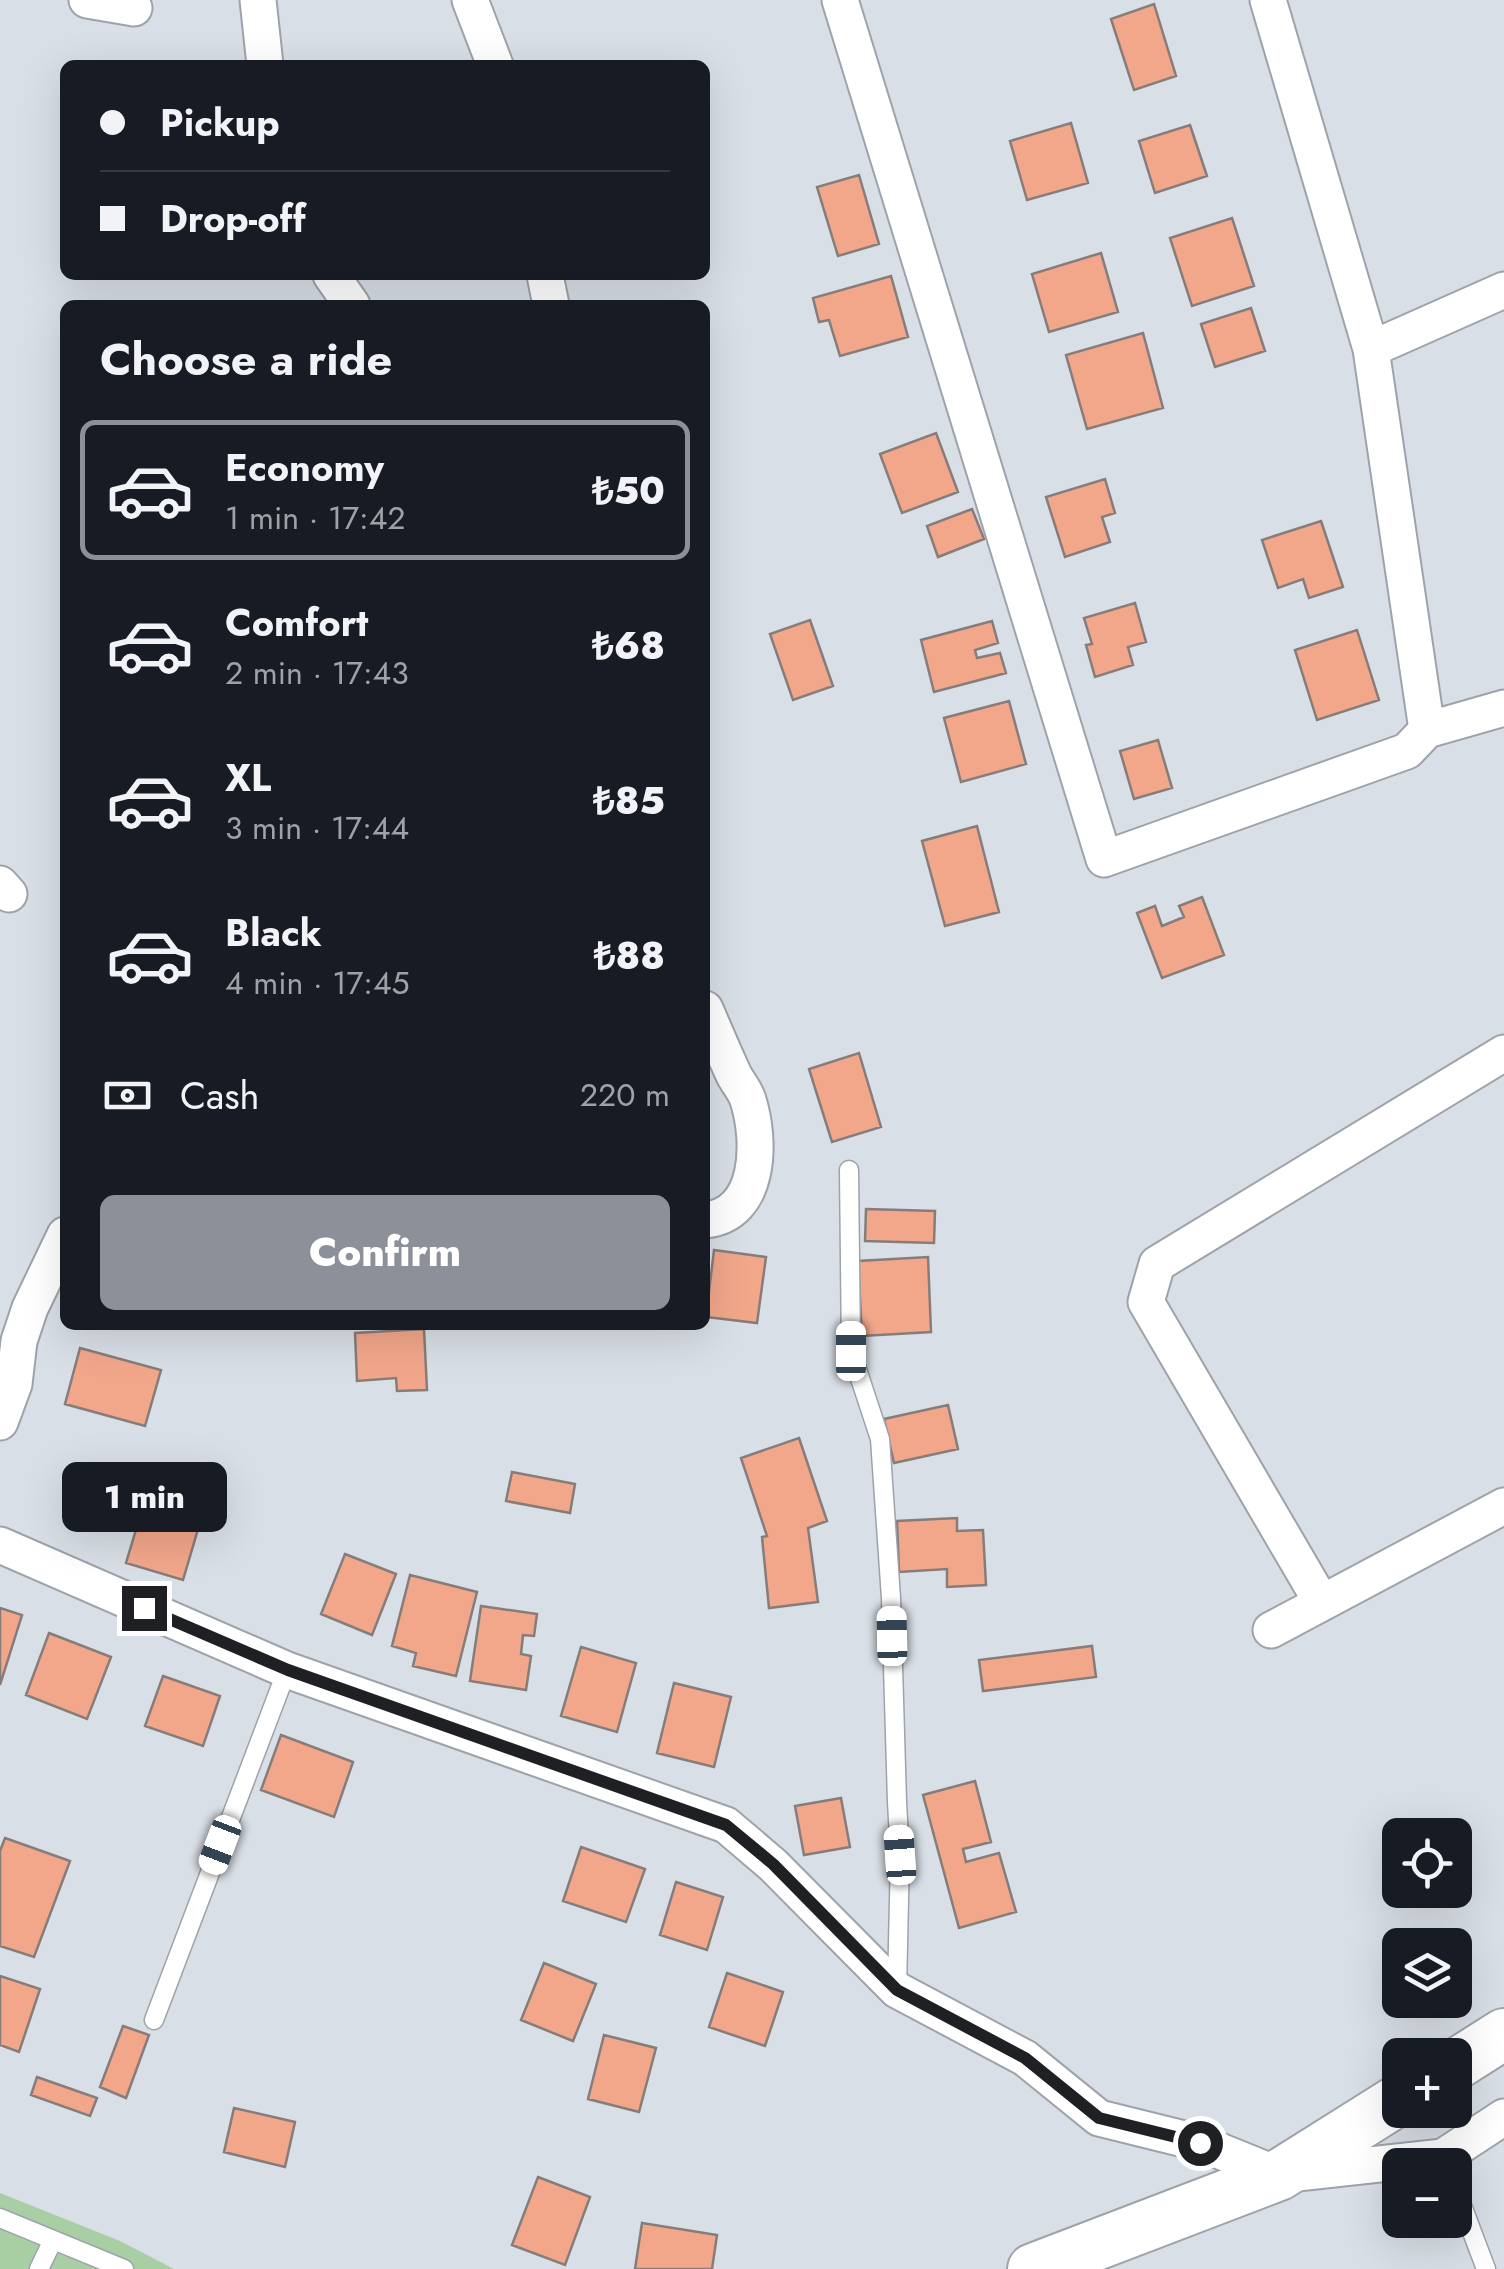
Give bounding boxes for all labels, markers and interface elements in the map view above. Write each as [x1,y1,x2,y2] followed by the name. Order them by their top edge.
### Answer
[160,95,280,150] text: Pickup
[160,191,306,246] text: Drop-off
[100,327,392,392] text: Choose a ride
[225,440,384,495] text: Economy
[105,445,195,535] icon: car
[592,463,665,518] text: ₺50
[225,495,406,541] text: 1 min · 17:42
[225,595,368,650] text: Comfort
[105,600,195,690] icon: car
[592,618,665,673] text: ₺68
[225,650,409,696] text: 2 min · 17:43
[225,750,271,805] text: XL
[105,755,195,845] icon: car
[593,773,665,828] text: ₺85
[225,805,409,851] text: 3 min · 17:44
[225,905,322,960] text: Black
[105,910,195,1000] icon: car
[594,928,665,983] text: ₺88
[225,960,410,1006] text: 4 min · 17:45
[100,1068,155,1123] icon: cash
[180,1068,260,1123] text: Cash
[580,1072,670,1118] text: 220 m
[100,1195,670,1310] button: Confirm
[836,1321,866,1381] car
[62,1463,226,1533] callout: 1 min
[104,1474,185,1520] text: 1 min
[122,1586,167,1631] route end
[876,1606,908,1666] car
[195,1812,245,1878] car
[1382,1818,1472,2238] map controls
[1382,1818,1472,1908] button: locate
[883,1824,917,1886] car
[1382,1928,1472,2018] button: layers
[1382,2038,1472,2128] button: +
[1178,2121,1223,2166] route start
[1382,2148,1472,2238] button: −

